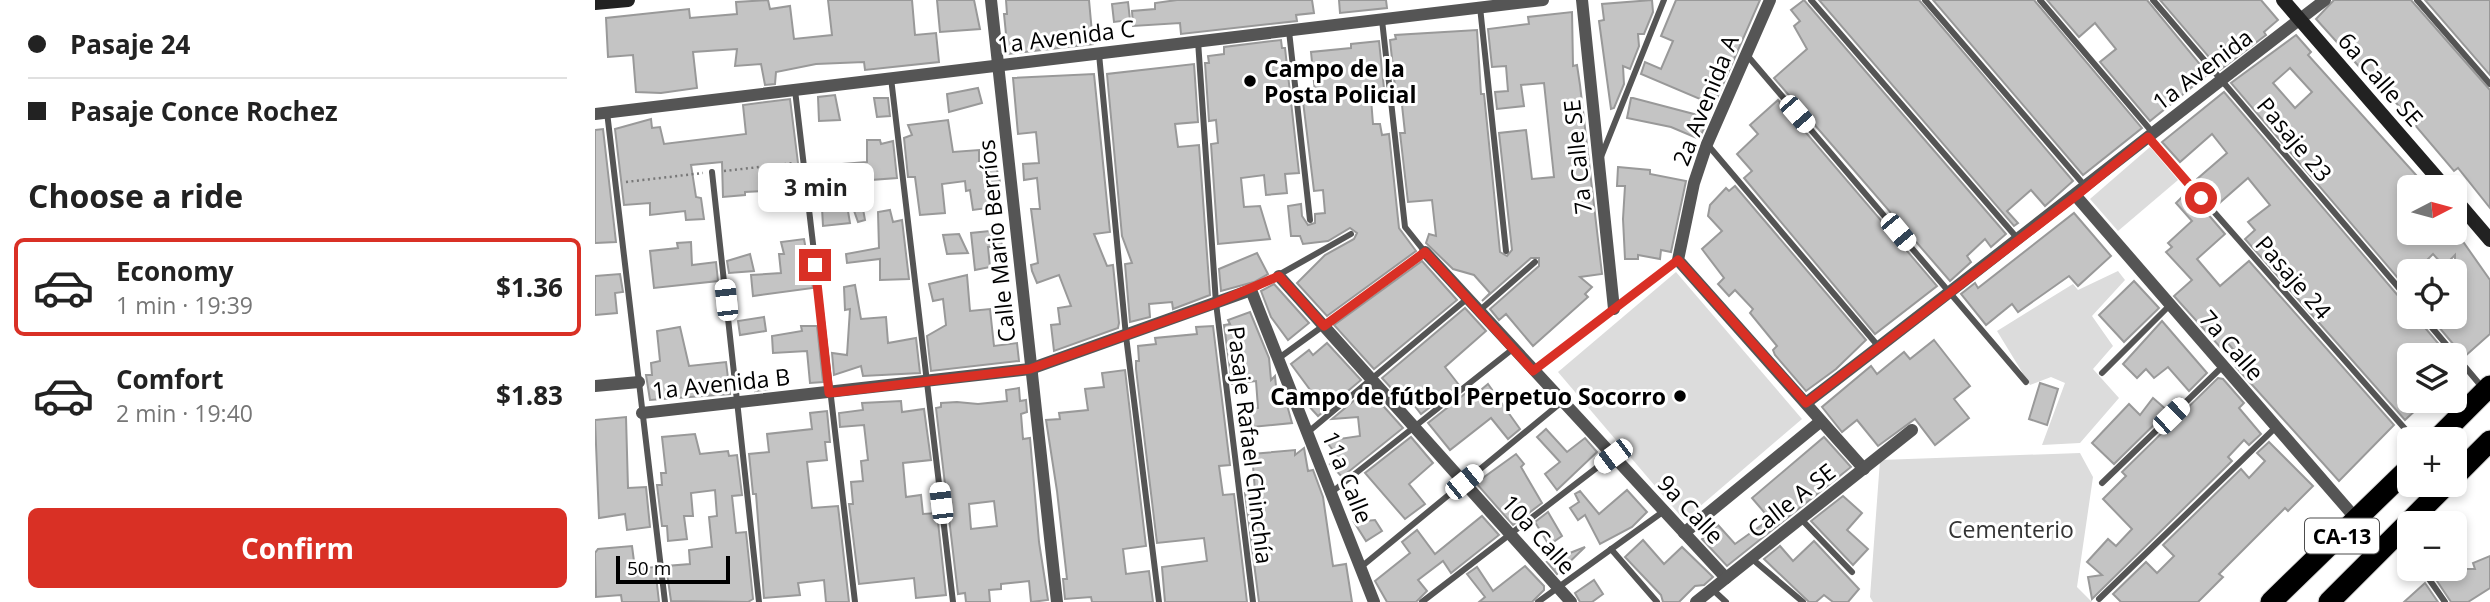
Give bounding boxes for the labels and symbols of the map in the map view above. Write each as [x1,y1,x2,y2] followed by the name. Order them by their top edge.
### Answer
[996,12,1136,60] street label: 1a Avenida C
[2145,21,2259,117] street label: 1a Avenida
[2331,25,2431,133] street label: 6a Calle SE
[1664,30,1746,170] street label: 2a Avenida A
[1264,52,1416,110] place label: Campo de la Posta Policial
[1242,73,1258,89] marker: Campo de la Posta Policial
[2250,90,2340,188] street label: Pasaje 23
[1776,91,1819,137] car
[1555,98,1599,216] street label: 7a Calle SE
[969,138,1023,344] street label: Calle Mario Berríos
[757,163,873,212] callout: 3 min
[2397,175,2467,245] north arrow
[2185,182,2217,214] route start
[1877,209,1920,255] car
[2249,228,2339,326] street label: Pasaje 24
[799,249,831,281] route end
[714,278,739,322] car
[2192,303,2272,387] street label: 7a Calle
[1221,324,1281,566] street label: Pasaje Rafael Chinchía
[650,360,792,406] street label: 1a Avenida B
[1270,380,1666,412] place label: Campo de fútbol Perpetuo Socorro
[1672,388,1688,404] marker: Campo de fútbol Perpetuo Socorro
[2149,394,2194,438] car
[1315,426,1381,528] street label: 11a Calle
[1590,435,1637,477] car
[1740,455,1842,545] street label: Calle A SE
[1442,461,1487,503] car
[1651,467,1731,551] street label: 9a Calle
[929,481,954,525] car
[1495,487,1583,581] street label: 10a Calle
[1948,513,2074,545] park label: Cementerio
[2305,518,2379,554] road number: CA-13
[616,553,730,585] scale bar

